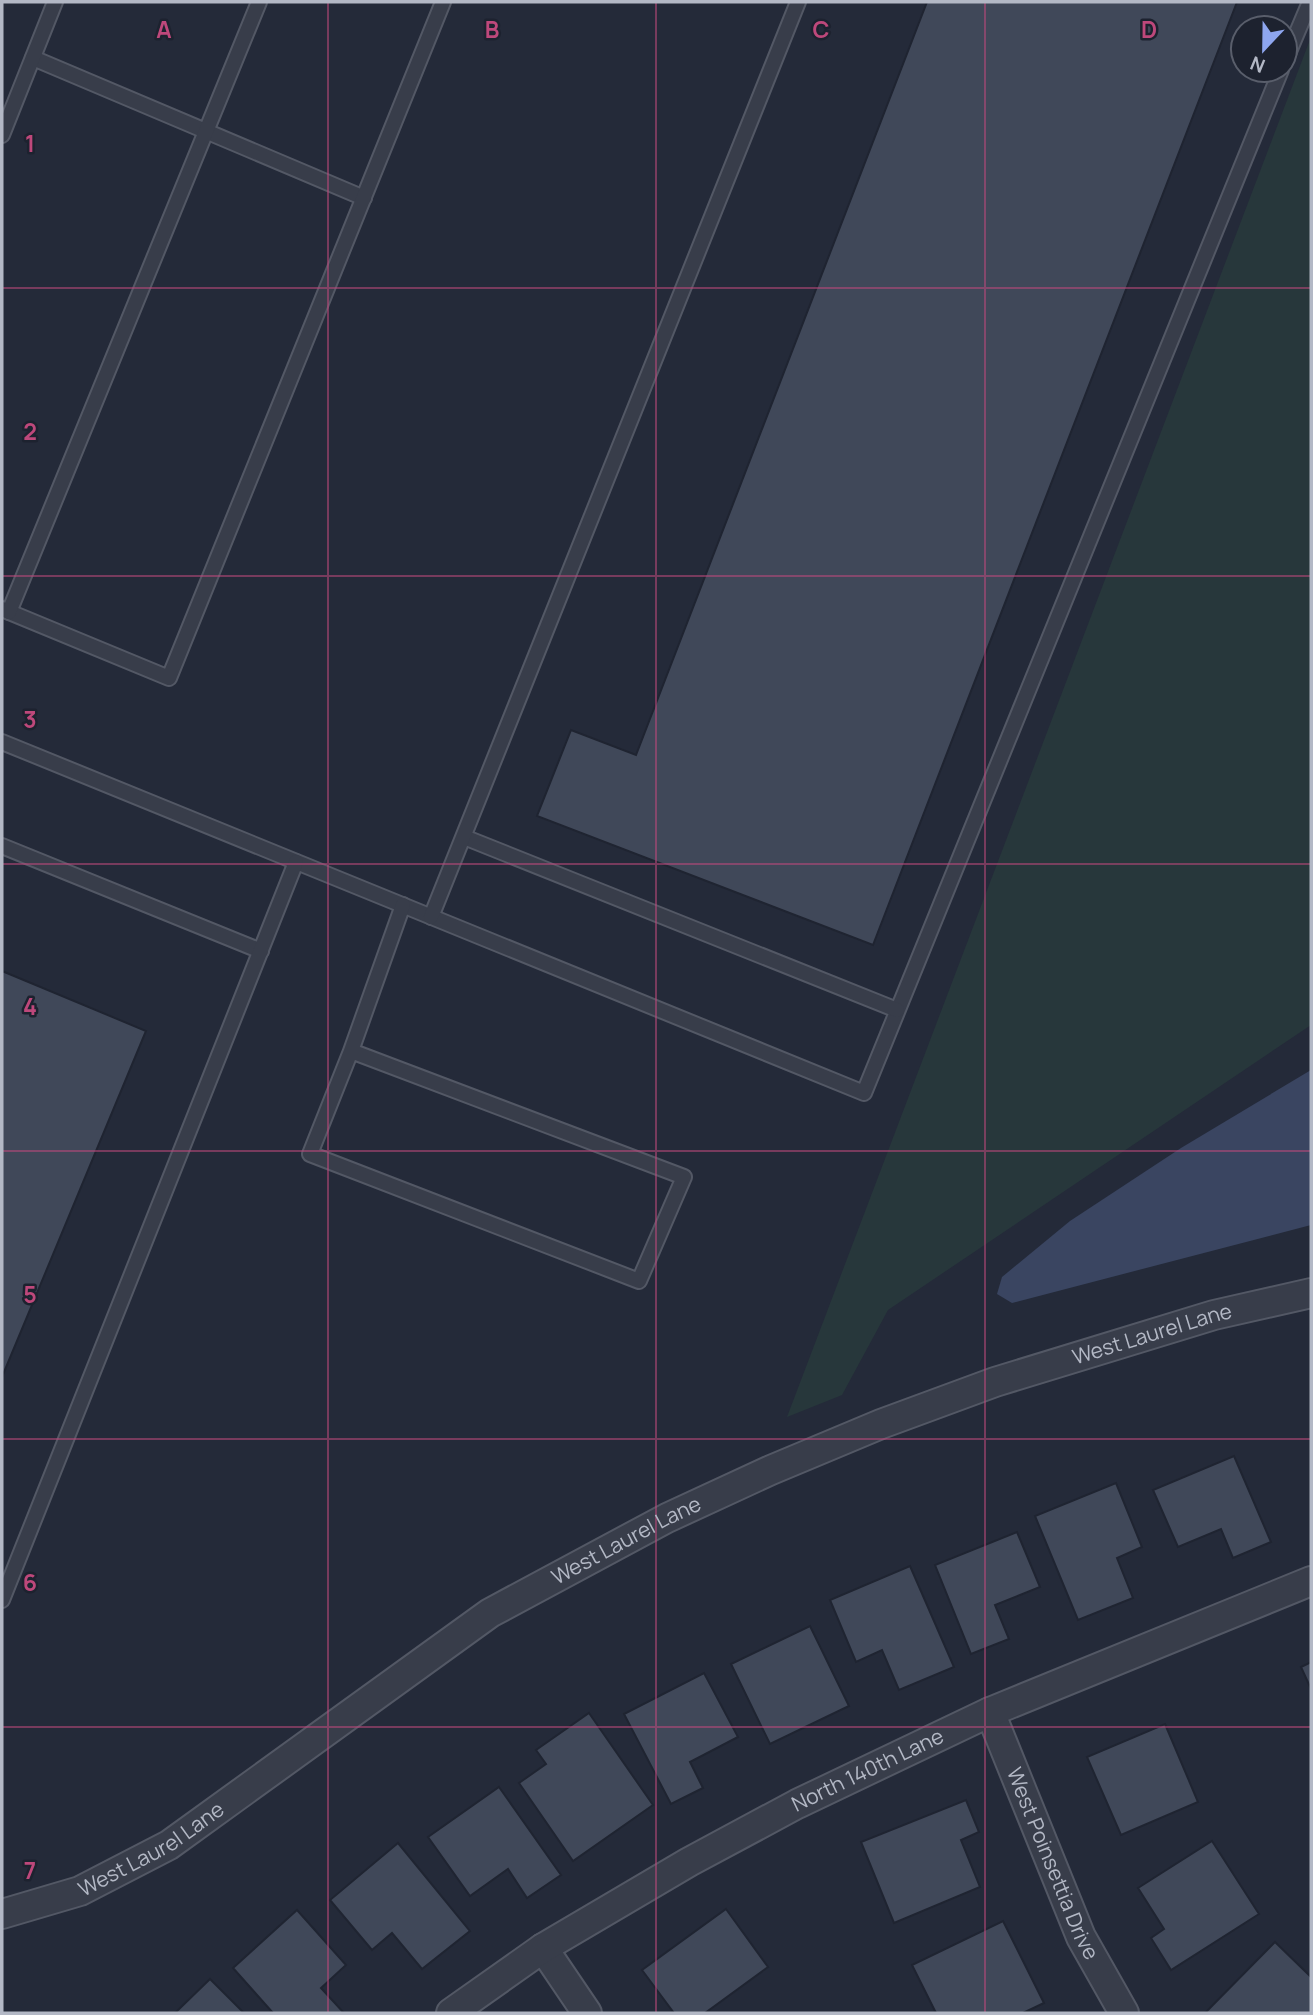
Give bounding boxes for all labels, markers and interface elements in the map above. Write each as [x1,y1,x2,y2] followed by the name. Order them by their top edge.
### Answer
[156,13,172,45] text: A
[485,13,499,45] text: B
[813,13,830,45] text: C
[1141,13,1157,45] text: D
[1229,14,1299,84] north arrow
[1246,50,1269,79] text: N
[25,127,35,159] text: 1
[23,415,37,447] text: 2
[23,703,37,735] text: 3
[23,990,37,1022] text: 4
[23,1278,37,1310] text: 5
[1069,1296,1234,1371] street label: West Laurel Lane
[546,1489,705,1590] street label: West Laurel Lane
[23,1566,37,1598] text: 6
[787,1721,948,1818] street label: North 140th Lane
[1001,1763,1106,1964] street label: West Poinsettia Drive
[73,1795,229,1902] street label: West Laurel Lane
[24,1854,36,1886] text: 7

